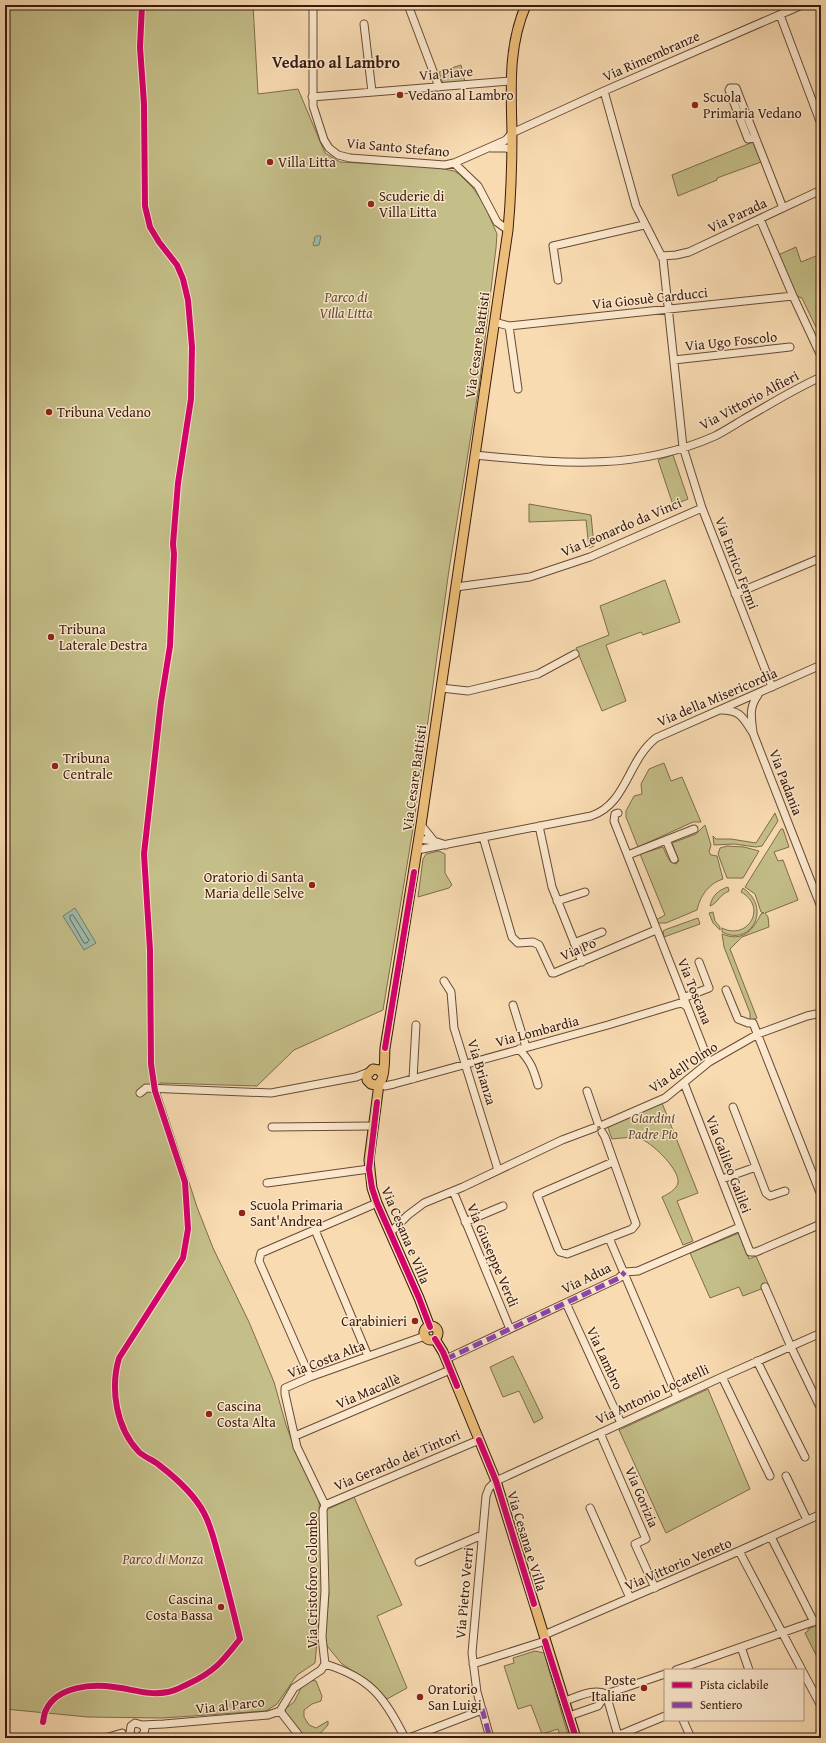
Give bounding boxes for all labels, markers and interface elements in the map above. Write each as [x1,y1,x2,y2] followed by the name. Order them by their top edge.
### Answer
[599,25,703,86] street label: Via Rimembranze
[272,50,400,74] district label: Vedano al Lambro
[418,61,474,85] street label: Via Piave
[408,85,514,105] place label: Vedano al Lambro
[703,87,802,123] place label: Scuola Primaria Vedano
[395,90,405,100] marker: Vedano al Lambro
[690,100,700,110] marker: Scuola Primaria Vedano
[345,133,451,161] street label: Via Santo Stefano
[278,152,336,172] place label: Villa Litta
[265,157,275,167] marker: Villa Litta
[379,186,444,222] place label: Scuderie di Villa Litta
[704,192,770,237] street label: Via Parada
[366,199,376,209] marker: Scuderie di Villa Litta
[591,282,709,314] street label: Via Giosuè Carducci
[319,287,373,323] park label: Parco di Villa Litta
[460,290,494,399] street label: Via Cesare Battisti
[684,326,778,356] street label: Via Ugo Foscolo
[696,365,802,435] street label: Via Vittorio Alfieri
[57,402,151,422] place label: Tribuna Vedano
[44,407,54,417] marker: Tribuna Vedano
[558,492,685,561] street label: Via Leonardo da Vinci
[710,514,764,612] street label: Via Enrico Fermi
[59,619,148,655] place label: Tribuna Laterale Destra
[46,632,56,642] marker: Tribuna Laterale Destra
[654,663,780,731] street label: Via della Misericordia
[397,723,431,832] street label: Via Cesare Battisti
[764,746,808,818] street label: Via Padania
[63,748,113,784] place label: Tribuna Centrale
[50,761,60,771] marker: Tribuna Centrale
[204,867,304,903] place label: Oratorio di Santa Maria delle Selve
[307,880,317,890] marker: Oratorio di Santa Maria delle Selve
[557,932,599,966] street label: Via Po
[673,955,718,1028] street label: Via Toscana
[493,1010,581,1052] street label: Via Lombardia
[463,1037,502,1108] street label: Via Brianza
[645,1037,721,1097] street label: Via dell'Olmo
[627,1108,678,1144] park label: Giardini Padre Pio
[701,1112,757,1216] street label: Via Galileo Galilei
[376,1183,436,1287] street label: Via Cesana e Villa
[250,1195,343,1231] place label: Scuola Primaria Sant'Andrea
[462,1200,524,1310] street label: Via Giuseppe Verdi
[237,1208,247,1218] marker: Scuola Primaria Sant'Andrea
[558,1257,615,1299] street label: Via Adua
[341,1311,407,1331] place label: Carabinieri
[410,1316,420,1326] marker: Carabinieri
[582,1323,628,1393] street label: Via Lambro
[284,1335,368,1383] street label: Via Costa Alta
[592,1359,712,1429] street label: Via Antonio Locatelli
[333,1368,404,1414] street label: Via Macallè
[217,1396,276,1432] place label: Cascina Costa Alta
[204,1409,214,1419] marker: Cascina Costa Alta
[331,1424,463,1496] street label: Via Gerardo dei Tintori
[620,1463,664,1531] street label: Via Gorizia
[502,1488,552,1594] street label: Via Cesana e Villa
[302,1512,322,1648] street label: Via Cristoforo Colombo
[621,1532,735,1596] street label: Via Vittorio Veneto
[450,1546,478,1640] street label: Via Pietro Verri
[121,1549,204,1569] park label: Parco di Monza
[146,1589,213,1625] place label: Cascina Costa Bassa
[216,1602,226,1612] marker: Cascina Costa Bassa
[664,1669,804,1721] legend
[591,1670,636,1706] place label: Poste Italiane
[700,1676,769,1693] text: Pista ciclabile
[428,1679,482,1715] place label: Oratorio San Luigi
[639,1683,649,1693] marker: Poste Italiane
[194,1691,266,1719] street label: Via al Parco
[415,1692,425,1702] marker: Oratorio San Luigi
[700,1696,742,1713] text: Sentiero

